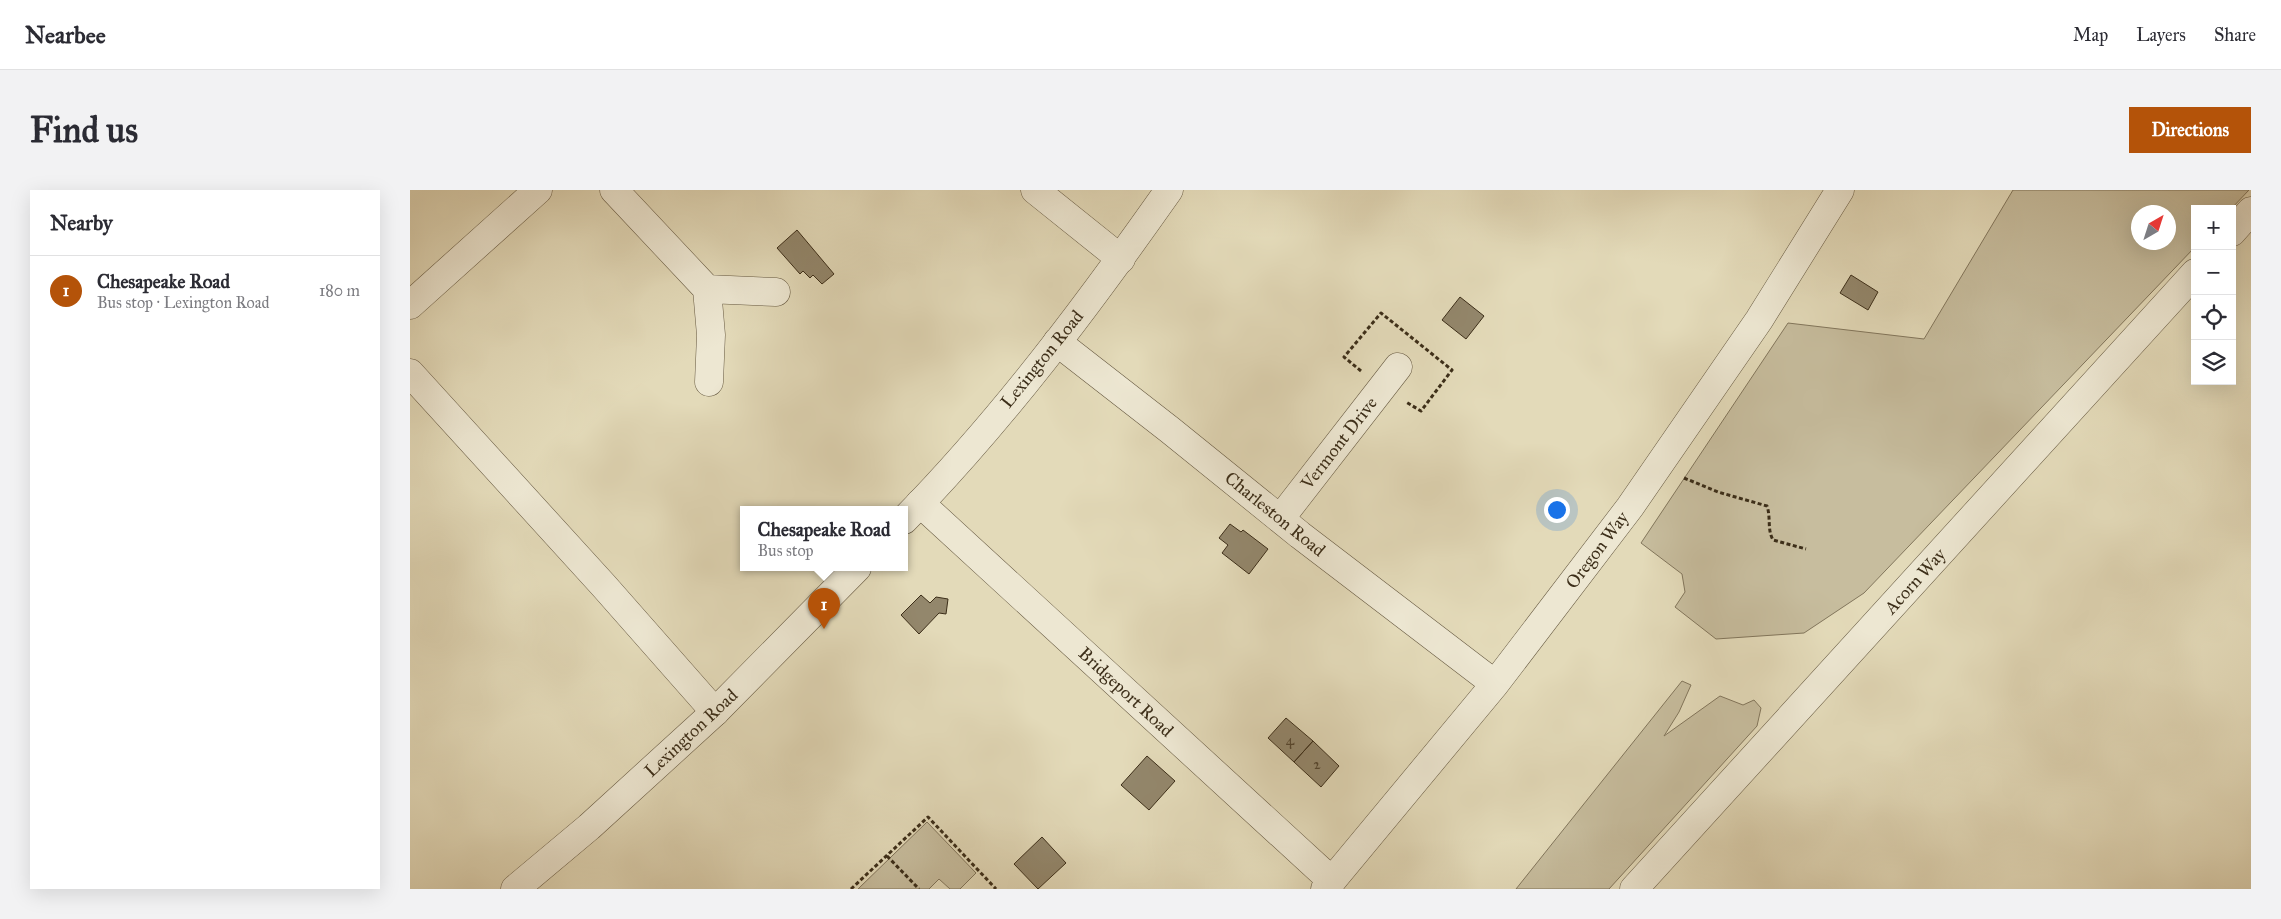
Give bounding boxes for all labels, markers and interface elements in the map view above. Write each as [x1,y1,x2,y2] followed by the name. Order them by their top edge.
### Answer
[25,20,106,50] text: Nearbee
[2073,24,2108,46] text: Map
[2136,24,2186,46] text: Layers
[2214,24,2256,46] text: Share
[2129,107,2251,153] button: Directions
[30,109,138,152] text: Find us
[2131,205,2176,250] north arrow
[2191,205,2236,385] map controls
[2191,205,2236,250] button: +
[50,210,113,236] text: Nearby
[2191,250,2236,295] button: −
[97,270,230,293] text: Chesapeake Road
[63,281,69,300] text: 1
[319,281,360,300] text: 180 m
[97,293,270,312] text: Bus stop · Lexington Road
[2191,295,2236,340] button: locate
[996,306,1089,413] street label: Lexington Road
[2191,340,2236,385] button: layers
[1295,392,1382,494] street label: Vermont Drive
[1220,467,1330,561] street label: Charleston Road
[1544,497,1570,523] your location
[740,506,908,571] popup
[1561,507,1634,594] street label: Oregon Way
[758,518,890,541] text: Chesapeake Road
[758,541,814,560] text: Bus stop
[1879,543,1951,619] street label: Acorn Way
[808,588,840,629] pin: 1
[1073,642,1178,742] street label: Bridgeport Road
[640,684,743,782] street label: Lexington Road
[1286,731,1295,749] house number: 4
[1313,755,1321,773] house number: 2

